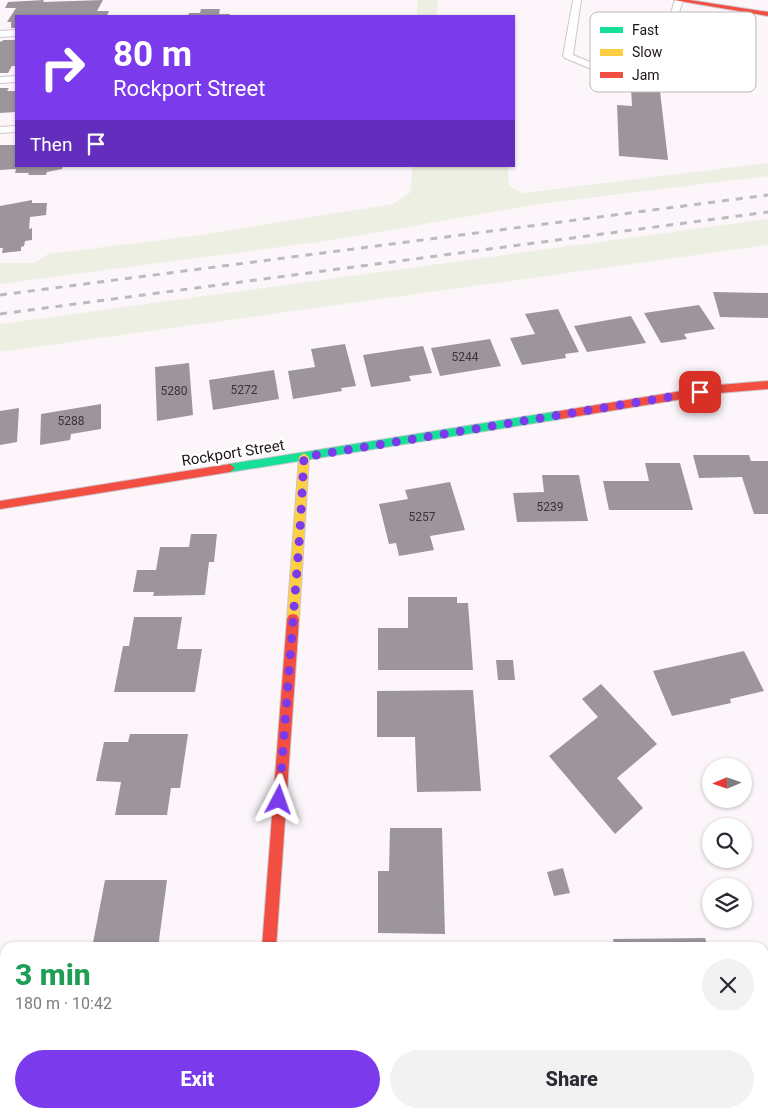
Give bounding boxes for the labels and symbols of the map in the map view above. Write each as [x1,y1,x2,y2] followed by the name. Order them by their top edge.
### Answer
[590,12,756,92] legend
[632,22,659,38] text: Fast
[632,44,663,60] text: Slow
[632,67,660,83] text: Jam
[452,350,479,364] house number: 5244
[679,371,721,413] pin
[231,383,258,397] house number: 5272
[161,384,188,398] house number: 5280
[58,414,85,428] house number: 5288
[180,436,286,470] street label: Rockport Street
[537,500,563,514] house number: 5239
[409,510,436,524] house number: 5257
[702,758,752,808] north arrow
[252,773,304,825] position arrow

